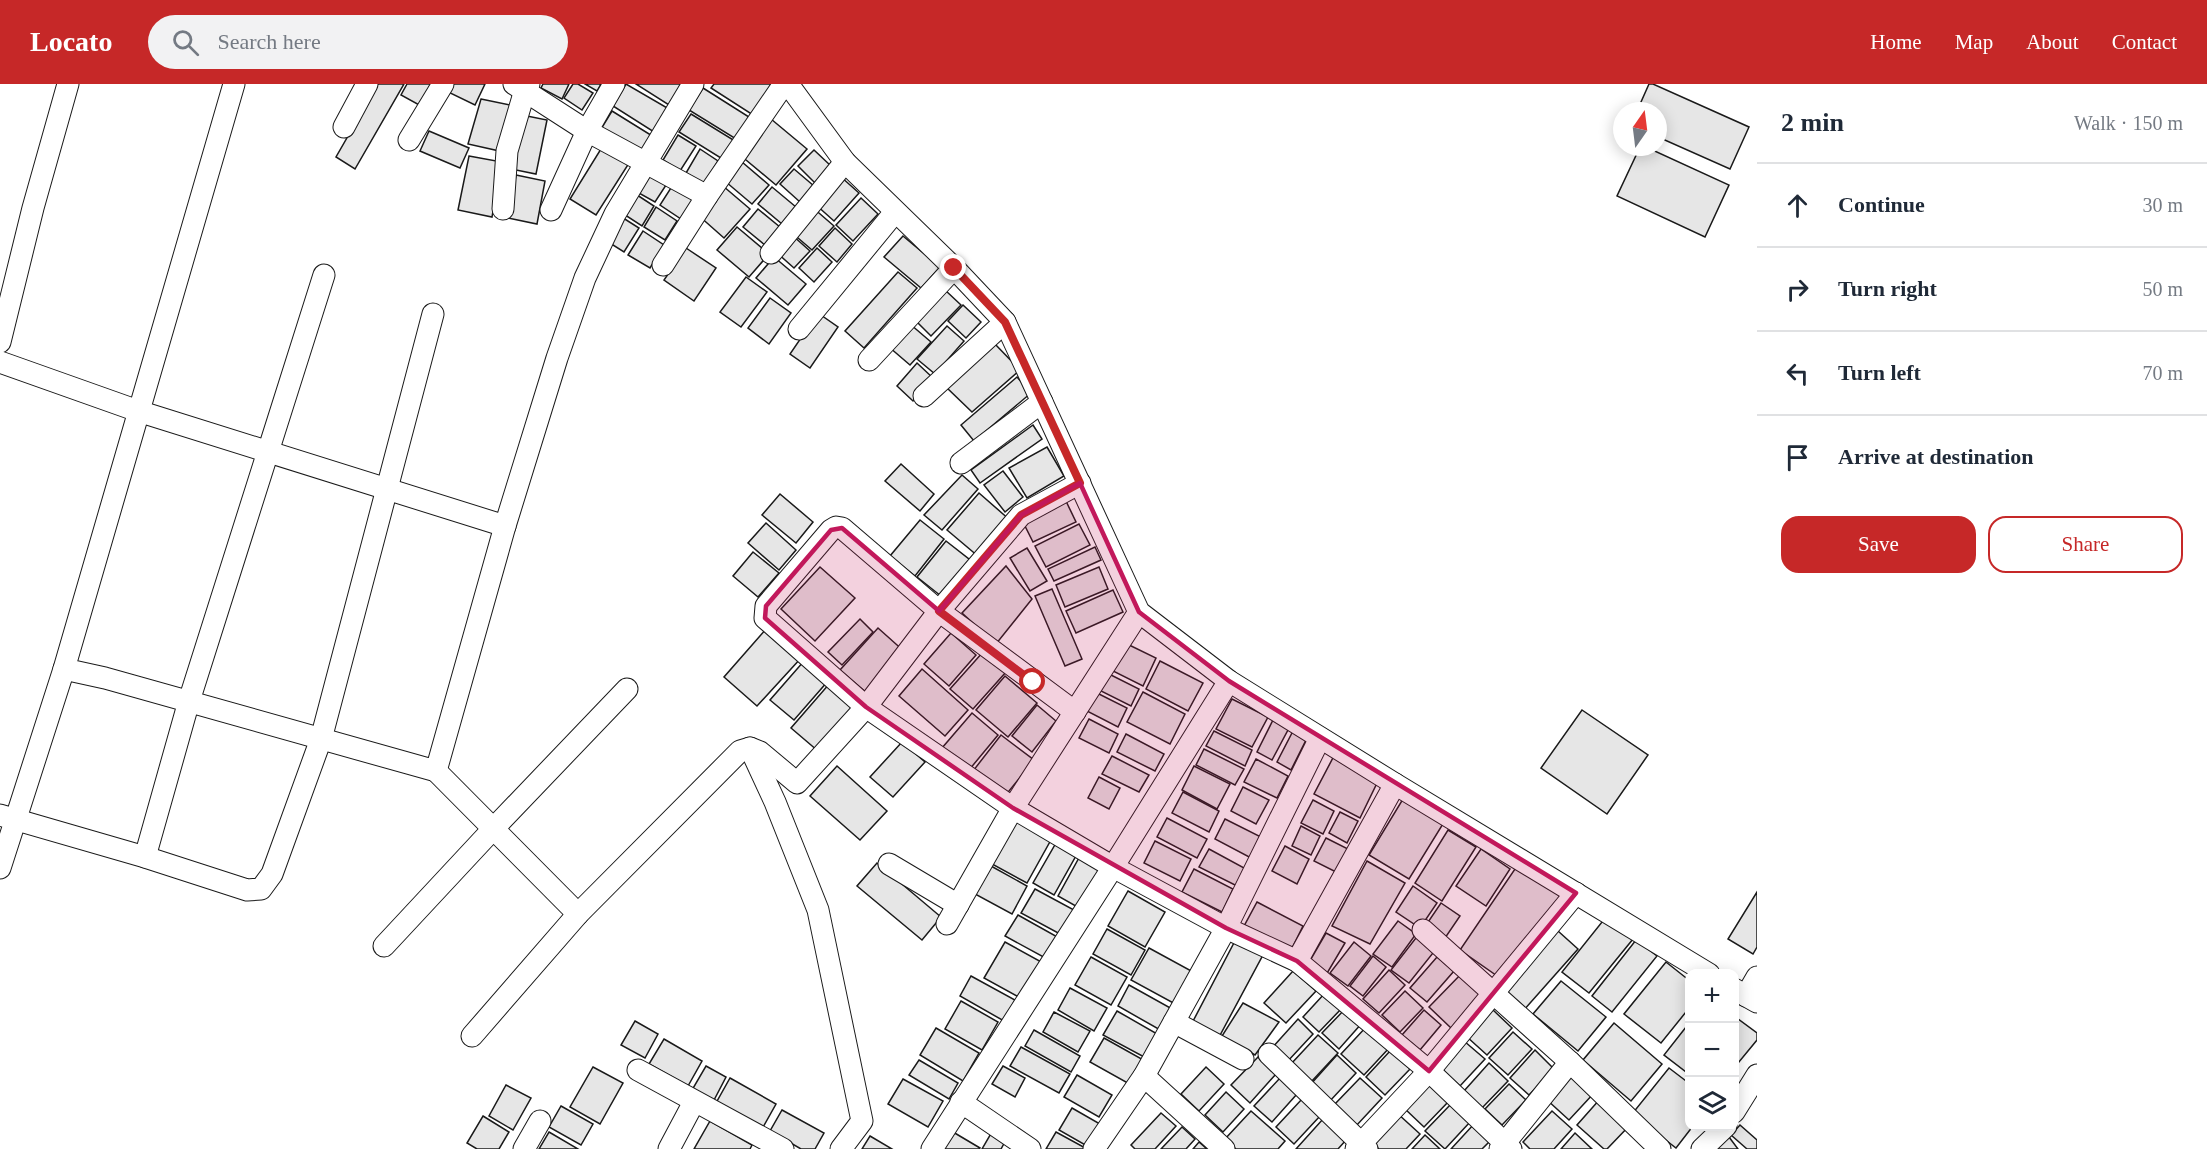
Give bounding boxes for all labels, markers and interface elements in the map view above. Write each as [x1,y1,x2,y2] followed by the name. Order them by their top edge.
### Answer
[148,15,568,69] search box
[30,26,112,57] text: Locato
[169,26,202,59] icon: search
[217,29,321,54] text: Search here
[1870,30,1922,54] text: Home
[1955,30,1993,54] text: Map
[2026,30,2079,54] text: About
[2112,30,2177,54] text: Contact
[1613,102,1667,156] north arrow
[1781,108,1844,137] text: 2 min
[2074,112,2183,134] text: Walk · 150 m
[1781,189,1814,222] icon: ahead
[1838,192,1925,217] text: Continue
[2142,194,2183,216] text: 30 m
[940,254,966,280] route end
[1781,273,1814,306] icon: right
[1838,276,1937,301] text: Turn right
[2142,278,2183,300] text: 50 m
[1781,357,1814,390] icon: left
[1838,360,1921,385] text: Turn left
[2142,362,2183,384] text: 70 m
[1781,441,1814,474] icon: arrive
[1838,444,2034,469] text: Arrive at destination
[1781,516,1976,573] button: Save
[1988,516,2183,573] button: Share
[1019,668,1045,694] route start
[1685,969,1739,1131] map controls
[1685,969,1739,1023] button: +
[1685,1023,1739,1077] button: −
[1685,1077,1739,1131] button: layers

